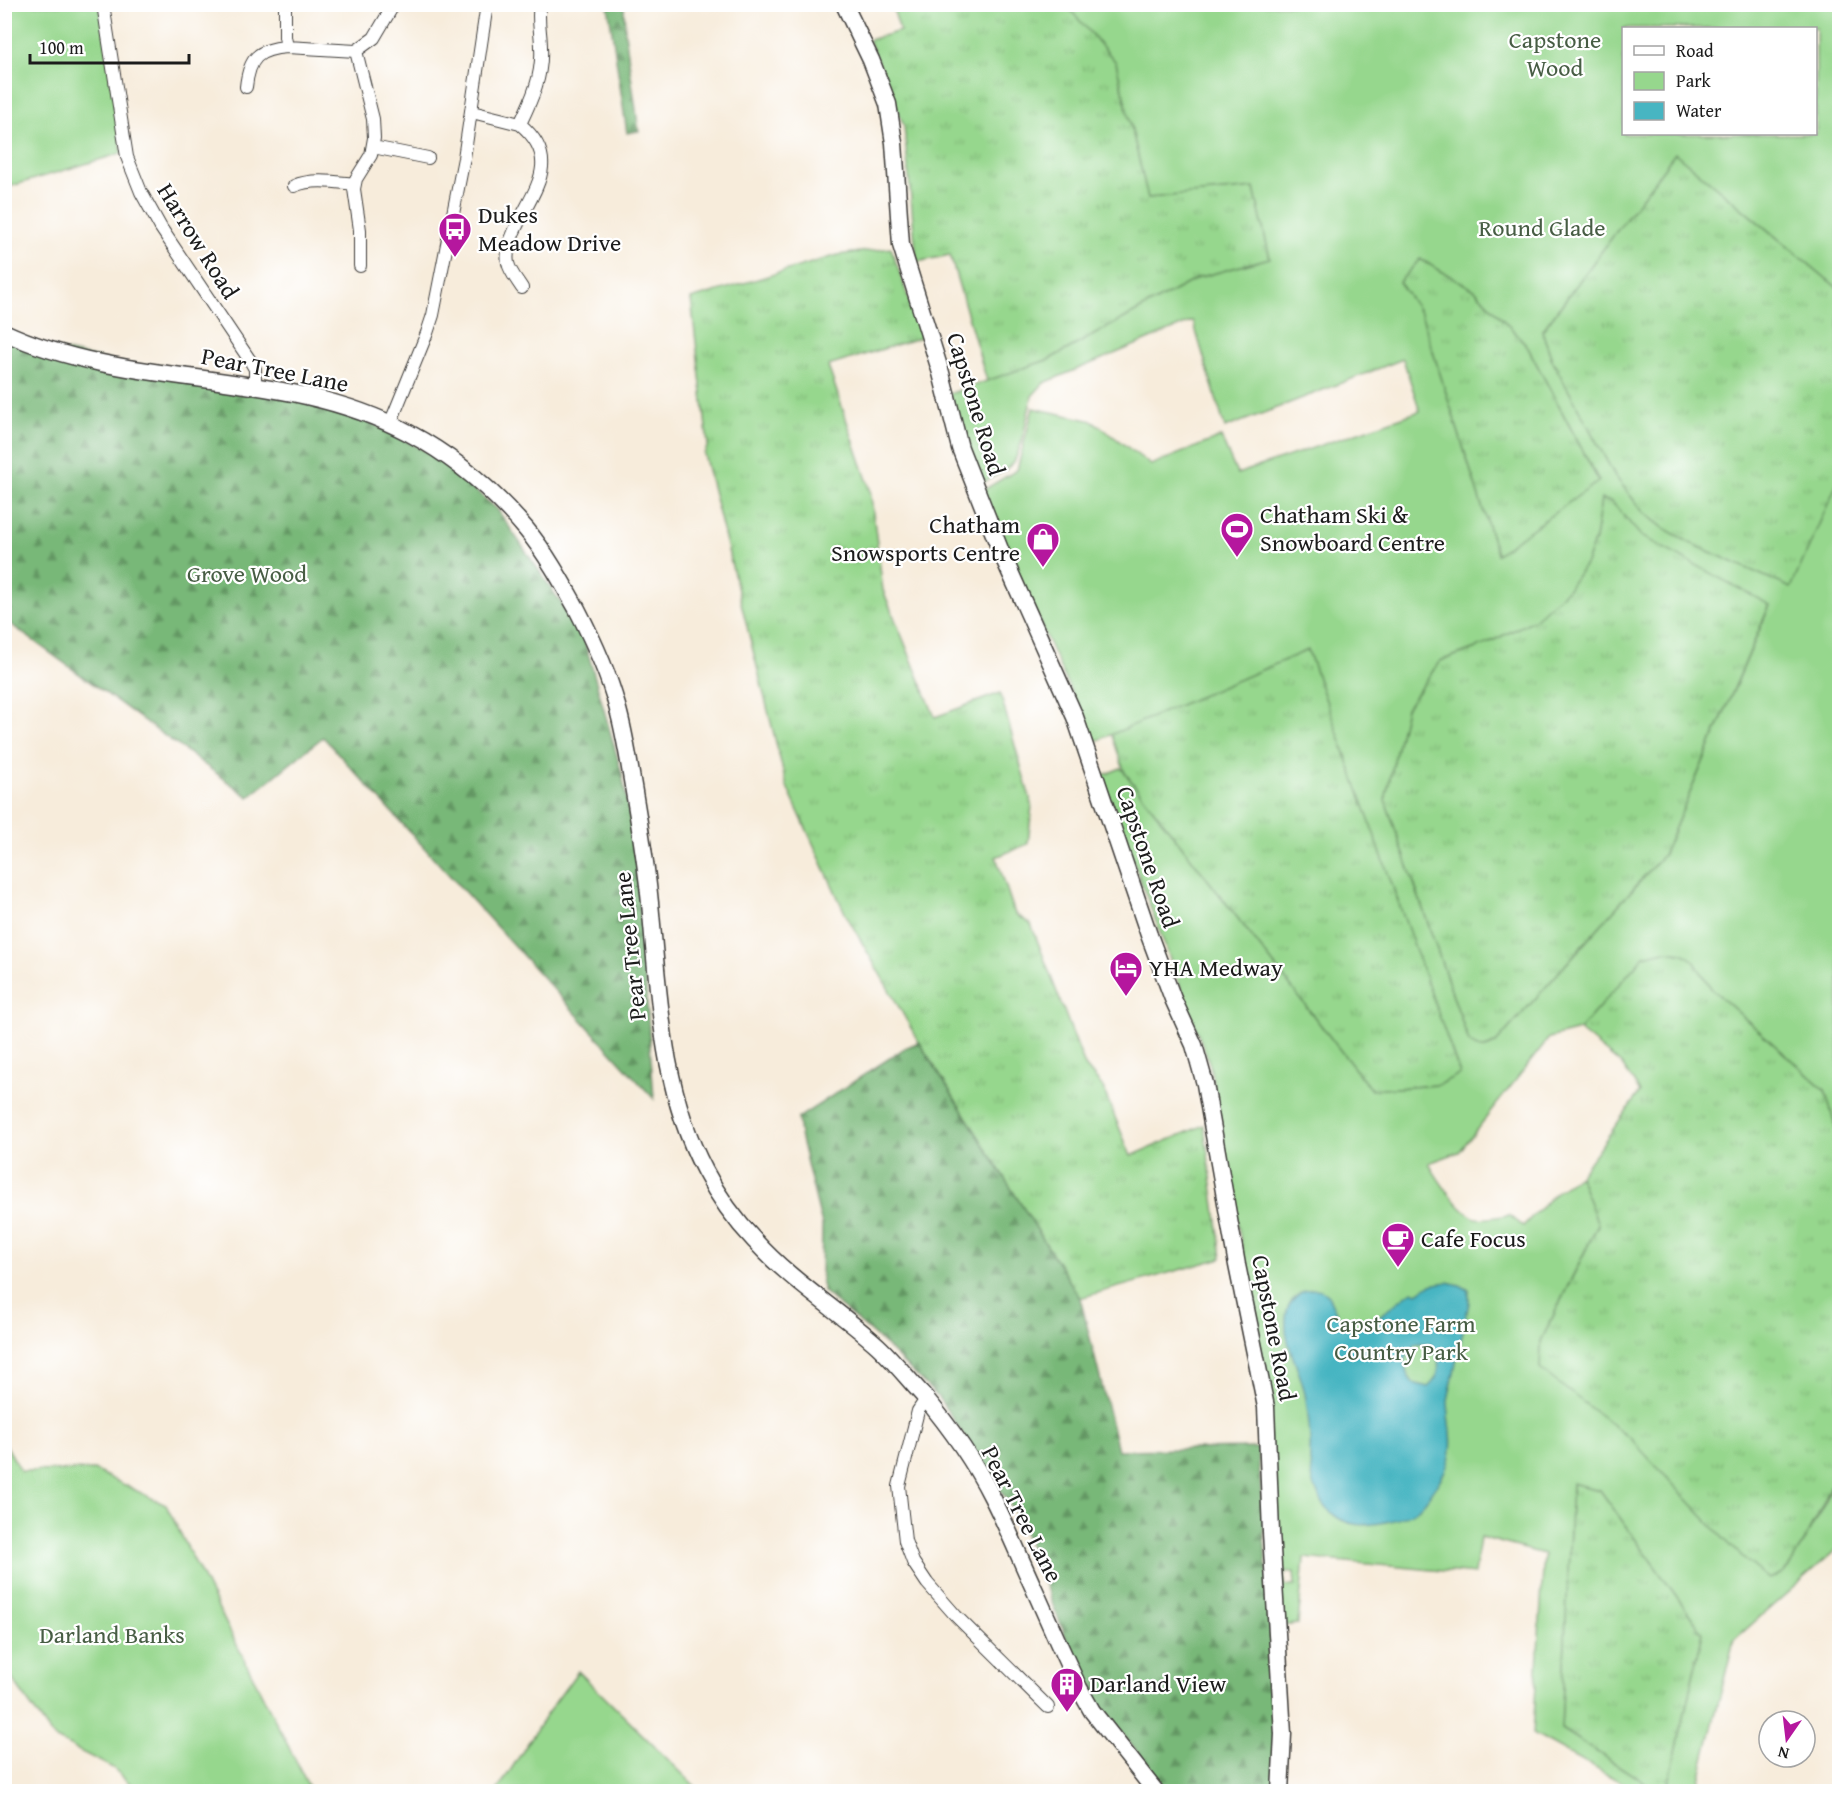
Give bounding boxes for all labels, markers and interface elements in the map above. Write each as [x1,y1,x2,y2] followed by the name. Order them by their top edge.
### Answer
[1509,22,1601,85] park label: Capstone Wood
[30,27,189,65] scale bar
[1622,27,1817,135] legend
[39,34,84,61] text: 100 m
[1676,37,1714,64] text: Road
[1676,67,1712,94] text: Park
[1676,97,1722,124] text: Water
[149,176,248,306] street label: Harrow Road
[478,197,621,260] place label: Dukes Meadow Drive
[1479,210,1605,245] park label: Round Glade
[437,211,473,258] bus stop icon: Dukes Meadow Drive
[938,328,1015,480] street label: Capstone Road
[199,338,352,401] street label: Pear Tree Lane
[1260,497,1445,560] place label: Chatham Ski & Snowboard Centre
[831,507,1020,570] place label: Chatham Snowsports Centre
[1219,511,1255,558] sports icon: Chatham Ski & Snowboard Centre
[1025,521,1061,568] shop icon: Chatham Snowsports Centre
[187,556,307,591] park label: Grove Wood
[1108,781,1189,933] street label: Capstone Road
[604,870,655,1022] street label: Pear Tree Lane
[1108,950,1144,997] hotel icon: YHA Medway
[1149,950,1283,985] place label: YHA Medway
[1380,1221,1416,1268] cafe icon: Cafe Focus
[1421,1221,1526,1256] place label: Cafe Focus
[1243,1252,1306,1404] street label: Capstone Road
[1326,1306,1476,1369] park label: Capstone Farm Country Park
[973,1439,1072,1588] street label: Pear Tree Lane
[39,1617,185,1652] park label: Darland Banks
[1049,1666,1085,1713] building icon: Darland View
[1090,1666,1226,1701] place label: Darland View
[1757,1709,1817,1769] north arrow
[1775,1741,1791,1766] text: N

